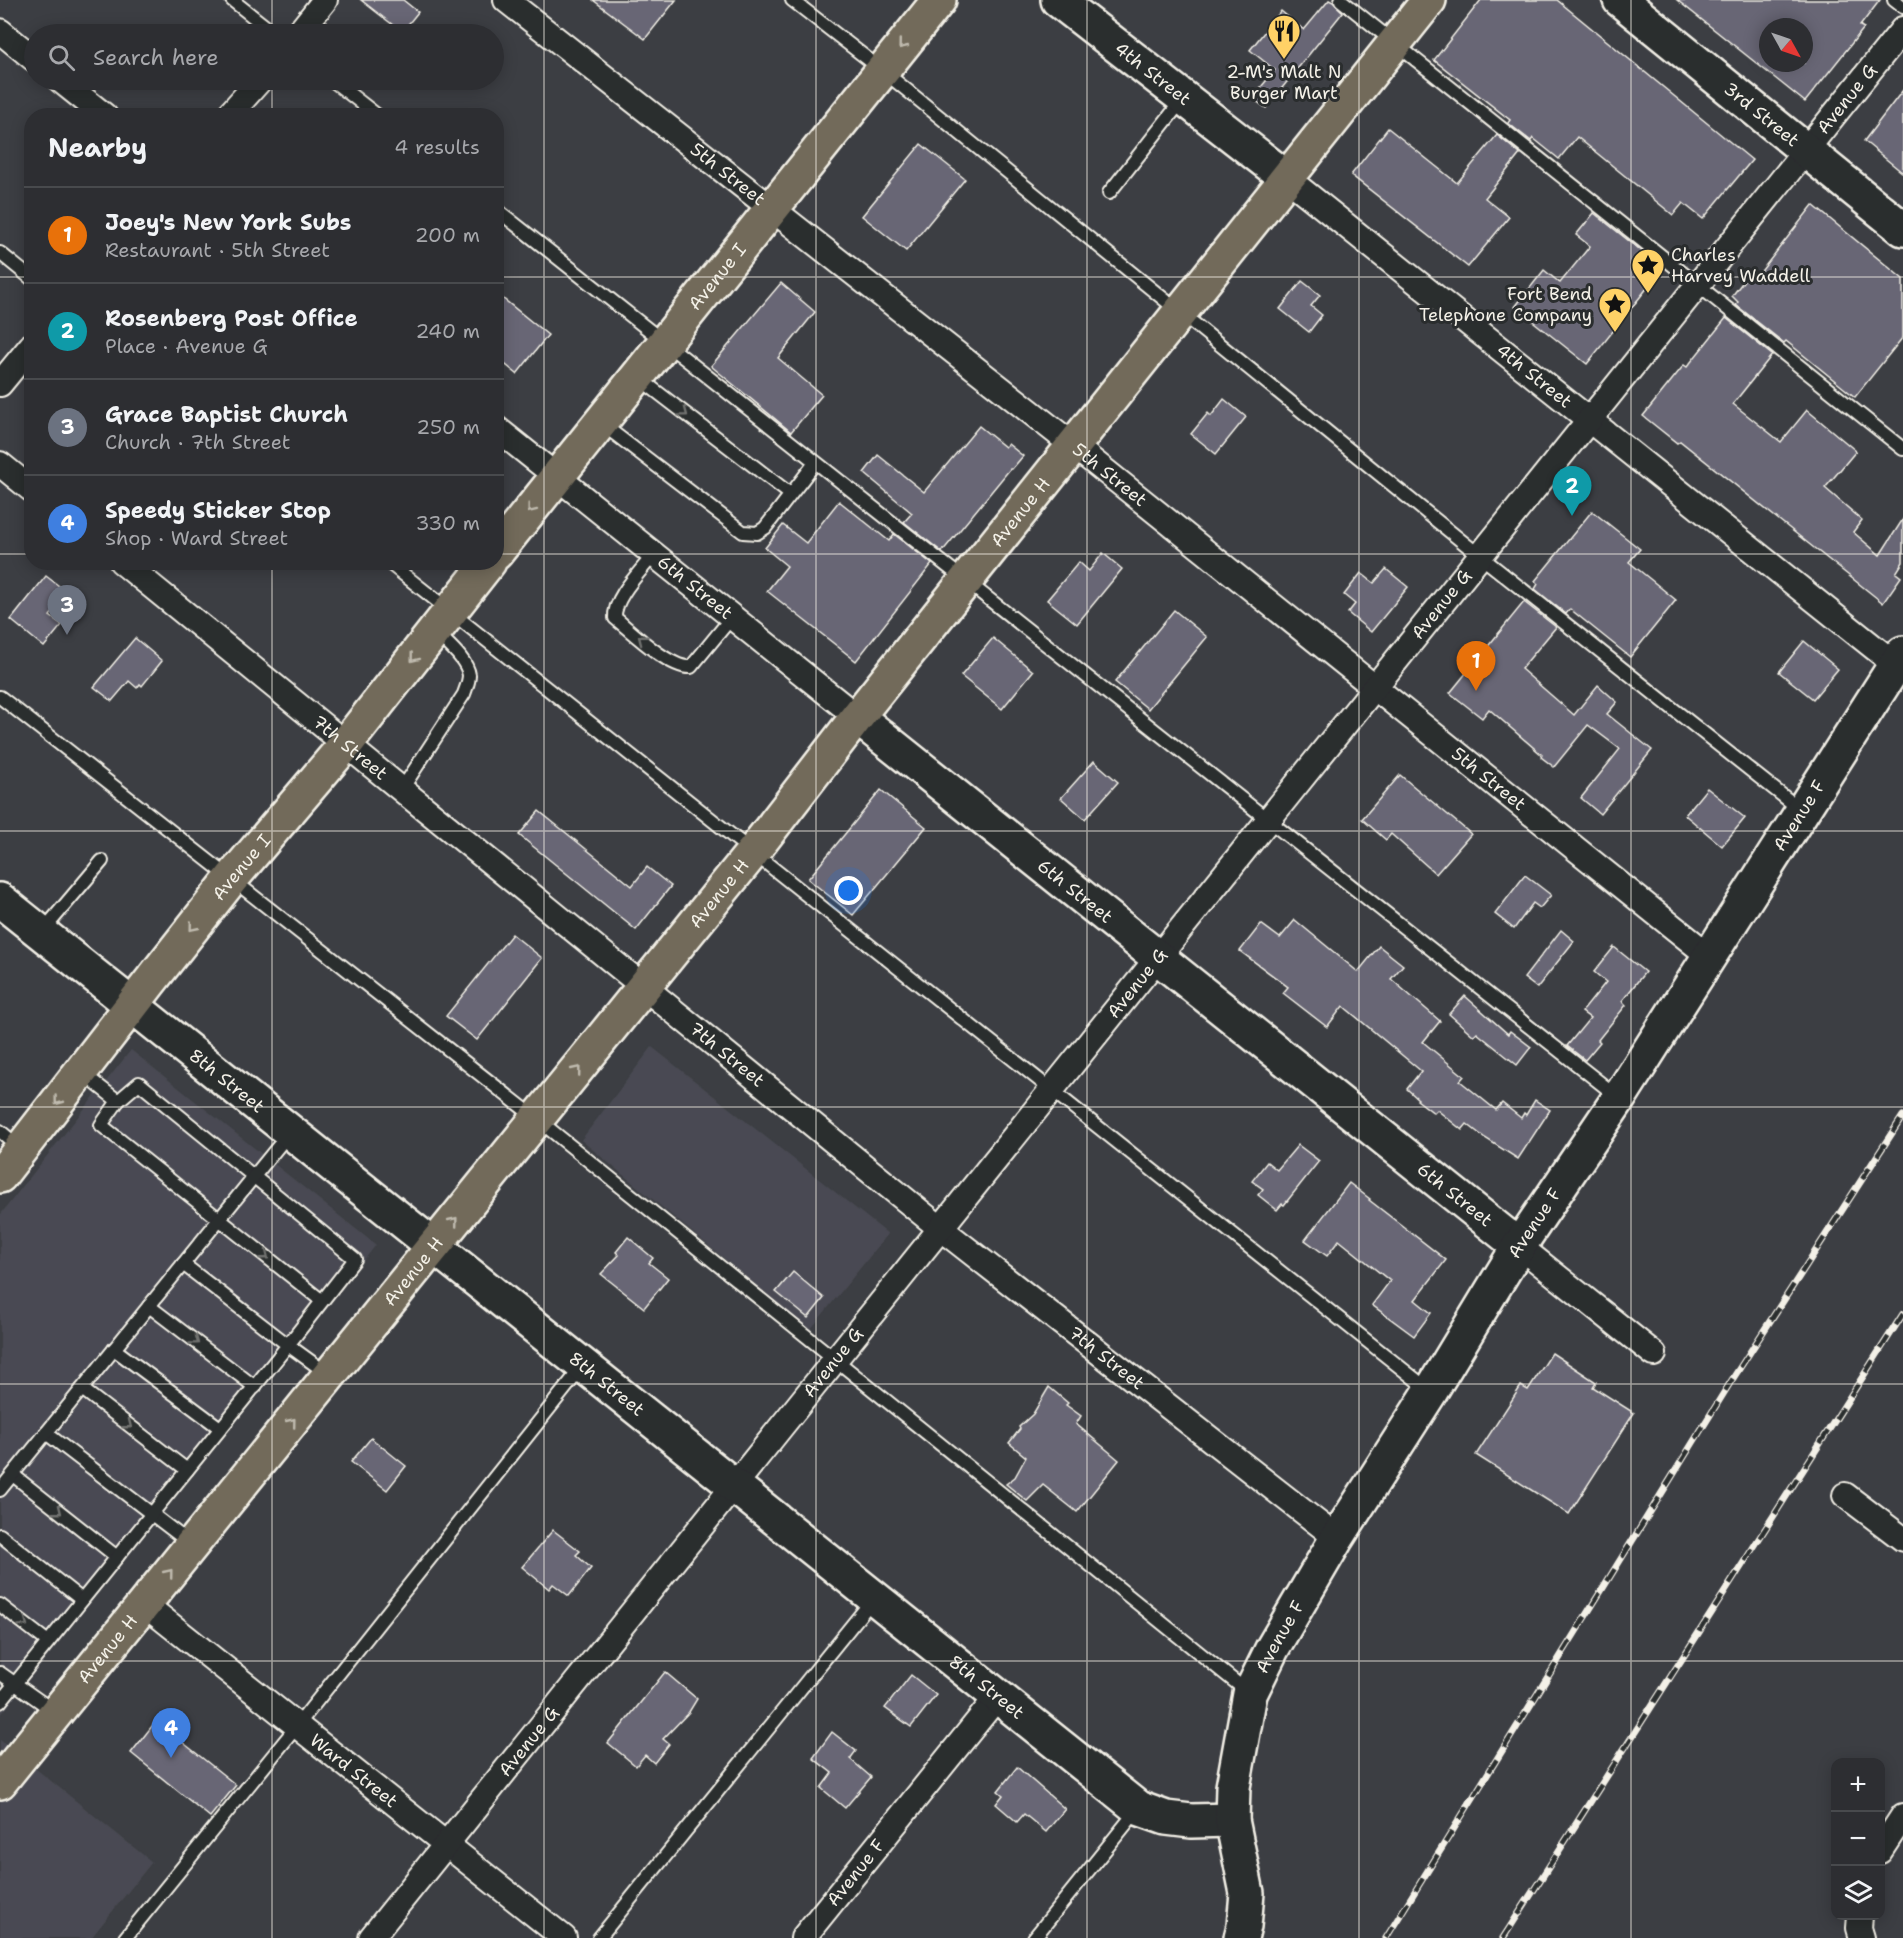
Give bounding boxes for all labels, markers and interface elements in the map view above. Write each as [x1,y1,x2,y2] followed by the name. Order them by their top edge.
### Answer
[1266,13,1302,60] restaurant icon: 2-M's Malt N Burger Mart
[1759,18,1813,72] north arrow
[24,24,504,90] search box
[1110,36,1196,111] street label: 4th Street
[899,39,910,50] one-way arrow
[45,41,78,74] icon: search
[93,43,219,72] text: Search here
[1811,59,1883,139] street label: Avenue G
[1227,60,1342,105] place label: 2-M's Malt N Burger Mart
[1719,77,1804,152] street label: 3rd Street
[48,130,147,165] text: Nearby
[394,134,480,160] text: 4 results
[685,137,770,211] street label: 5th Street
[105,208,351,237] text: Joey's New York Subs
[63,222,72,248] text: 1
[415,222,480,248] text: 200 m
[105,237,330,263] text: Restaurant · 5th Street
[683,238,752,315] street label: Avenue I
[1671,243,1811,288] place label: Charles Harvey Waddell
[1630,247,1666,294] place icon: Charles Harvey Waddell
[1419,282,1592,327] place label: Fort Bend Telephone Company
[1597,286,1633,333] place icon: Fort Bend Telephone Company
[105,304,358,333] text: Rosenberg Post Office
[61,318,75,344] text: 2
[415,318,480,344] text: 240 m
[105,333,268,359] text: Place · Avenue G
[1491,338,1577,413] street label: 4th Street
[105,400,348,429] text: Grace Baptist Church
[678,406,689,417] one-way arrow
[61,414,75,440] text: 3
[416,414,480,440] text: 250 m
[105,429,291,455] text: Church · 7th Street
[1068,437,1152,512] street label: 5th Street
[1552,466,1592,516] pin: 2
[985,472,1056,552] street label: Avenue H
[105,496,331,525] text: Speedy Sticker Stop
[528,502,539,513] one-way arrow
[61,510,75,536] text: 4
[416,510,480,536] text: 330 m
[105,525,288,551] text: Shop · Ward Street
[652,550,738,625] street label: 6th Street
[1406,564,1477,644] street label: Avenue G
[48,586,86,635] pin: 3
[637,636,648,647] one-way arrow
[1456,642,1496,691] pin: 1
[410,651,421,662] one-way arrow
[307,710,393,786] street label: 7th Street
[1447,742,1531,816] street label: 5th Street
[1768,776,1831,856] street label: Avenue F
[207,829,276,905] street label: Avenue I
[684,854,755,933] street label: Avenue H
[1032,854,1118,929] street label: 6th Street
[834,876,863,905] your location
[190,920,201,931] one-way arrow
[1102,943,1173,1023] street label: Avenue G
[684,1017,770,1092] street label: 7th Street
[184,1043,270,1118] street label: 8th Street
[569,1065,580,1076] one-way arrow
[54,1094,65,1105] one-way arrow
[1412,1157,1497,1232] street label: 6th Street
[1502,1183,1567,1263] street label: Avenue F
[447,1217,458,1228] one-way arrow
[378,1232,449,1311] street label: Avenue H
[258,1248,269,1259] one-way arrow
[1063,1321,1149,1395] street label: 7th Street
[797,1322,869,1402] street label: Avenue G
[189,1334,200,1345] one-way arrow
[564,1346,649,1422] street label: 8th Street
[121,1417,132,1428] one-way arrow
[284,1417,295,1428] one-way arrow
[52,1503,63,1514] one-way arrow
[161,1569,172,1580] one-way arrow
[1250,1596,1310,1677] street label: Avenue F
[72,1609,143,1689] street label: Avenue H
[17,1616,28,1627] one-way arrow
[944,1650,1029,1725] street label: 8th Street
[493,1701,564,1781] street label: Avenue G
[152,1708,190,1758] pin: 4
[305,1728,403,1813] street label: Ward Street
[1831,1758,1885,1920] map controls
[1831,1758,1885,1812] button: +
[1831,1812,1885,1866] button: −
[821,1834,890,1911] street label: Avenue F
[1831,1866,1885,1920] button: layers

